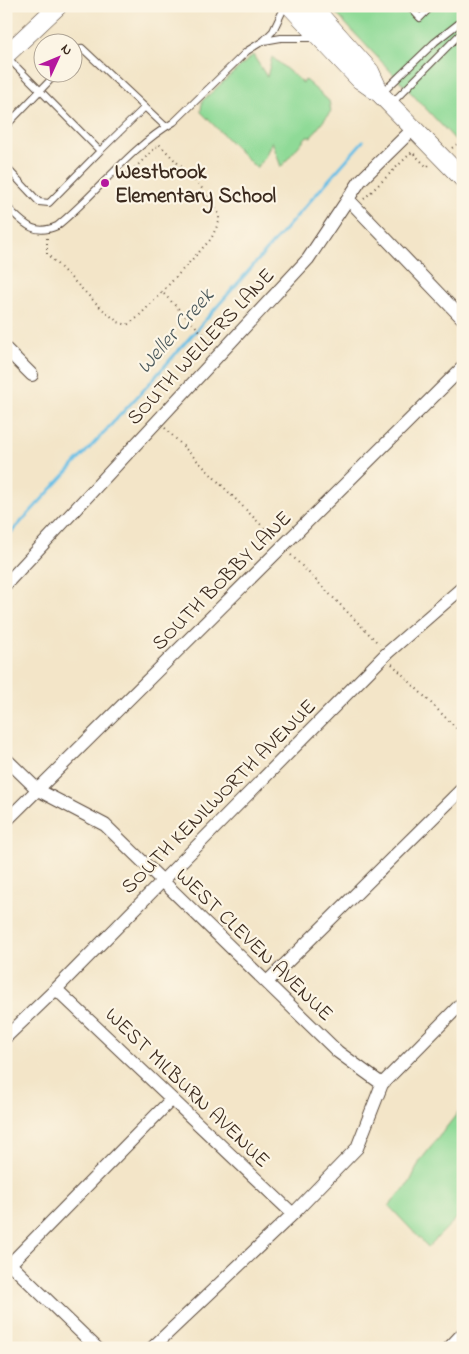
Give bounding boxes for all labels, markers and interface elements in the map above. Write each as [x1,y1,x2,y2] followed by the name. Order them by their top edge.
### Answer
[32,32,82,82] north arrow
[55,39,77,61] text: N
[115,158,277,214] place label: Westbrook Elementary School
[99,177,111,189] marker: Westbrook Elementary School
[120,262,282,433] street label: SOUTH WELLERS LANE
[130,281,224,382] water label: Weller Creek
[146,505,299,658] street label: SOUTH BOBBY LANE
[115,693,324,902] street label: SOUTH KENILWORTH AVENUE
[168,862,339,1029] street label: WEST CLEVEN AVENUE
[97,1001,276,1175] street label: WEST MILBURN AVENUE

